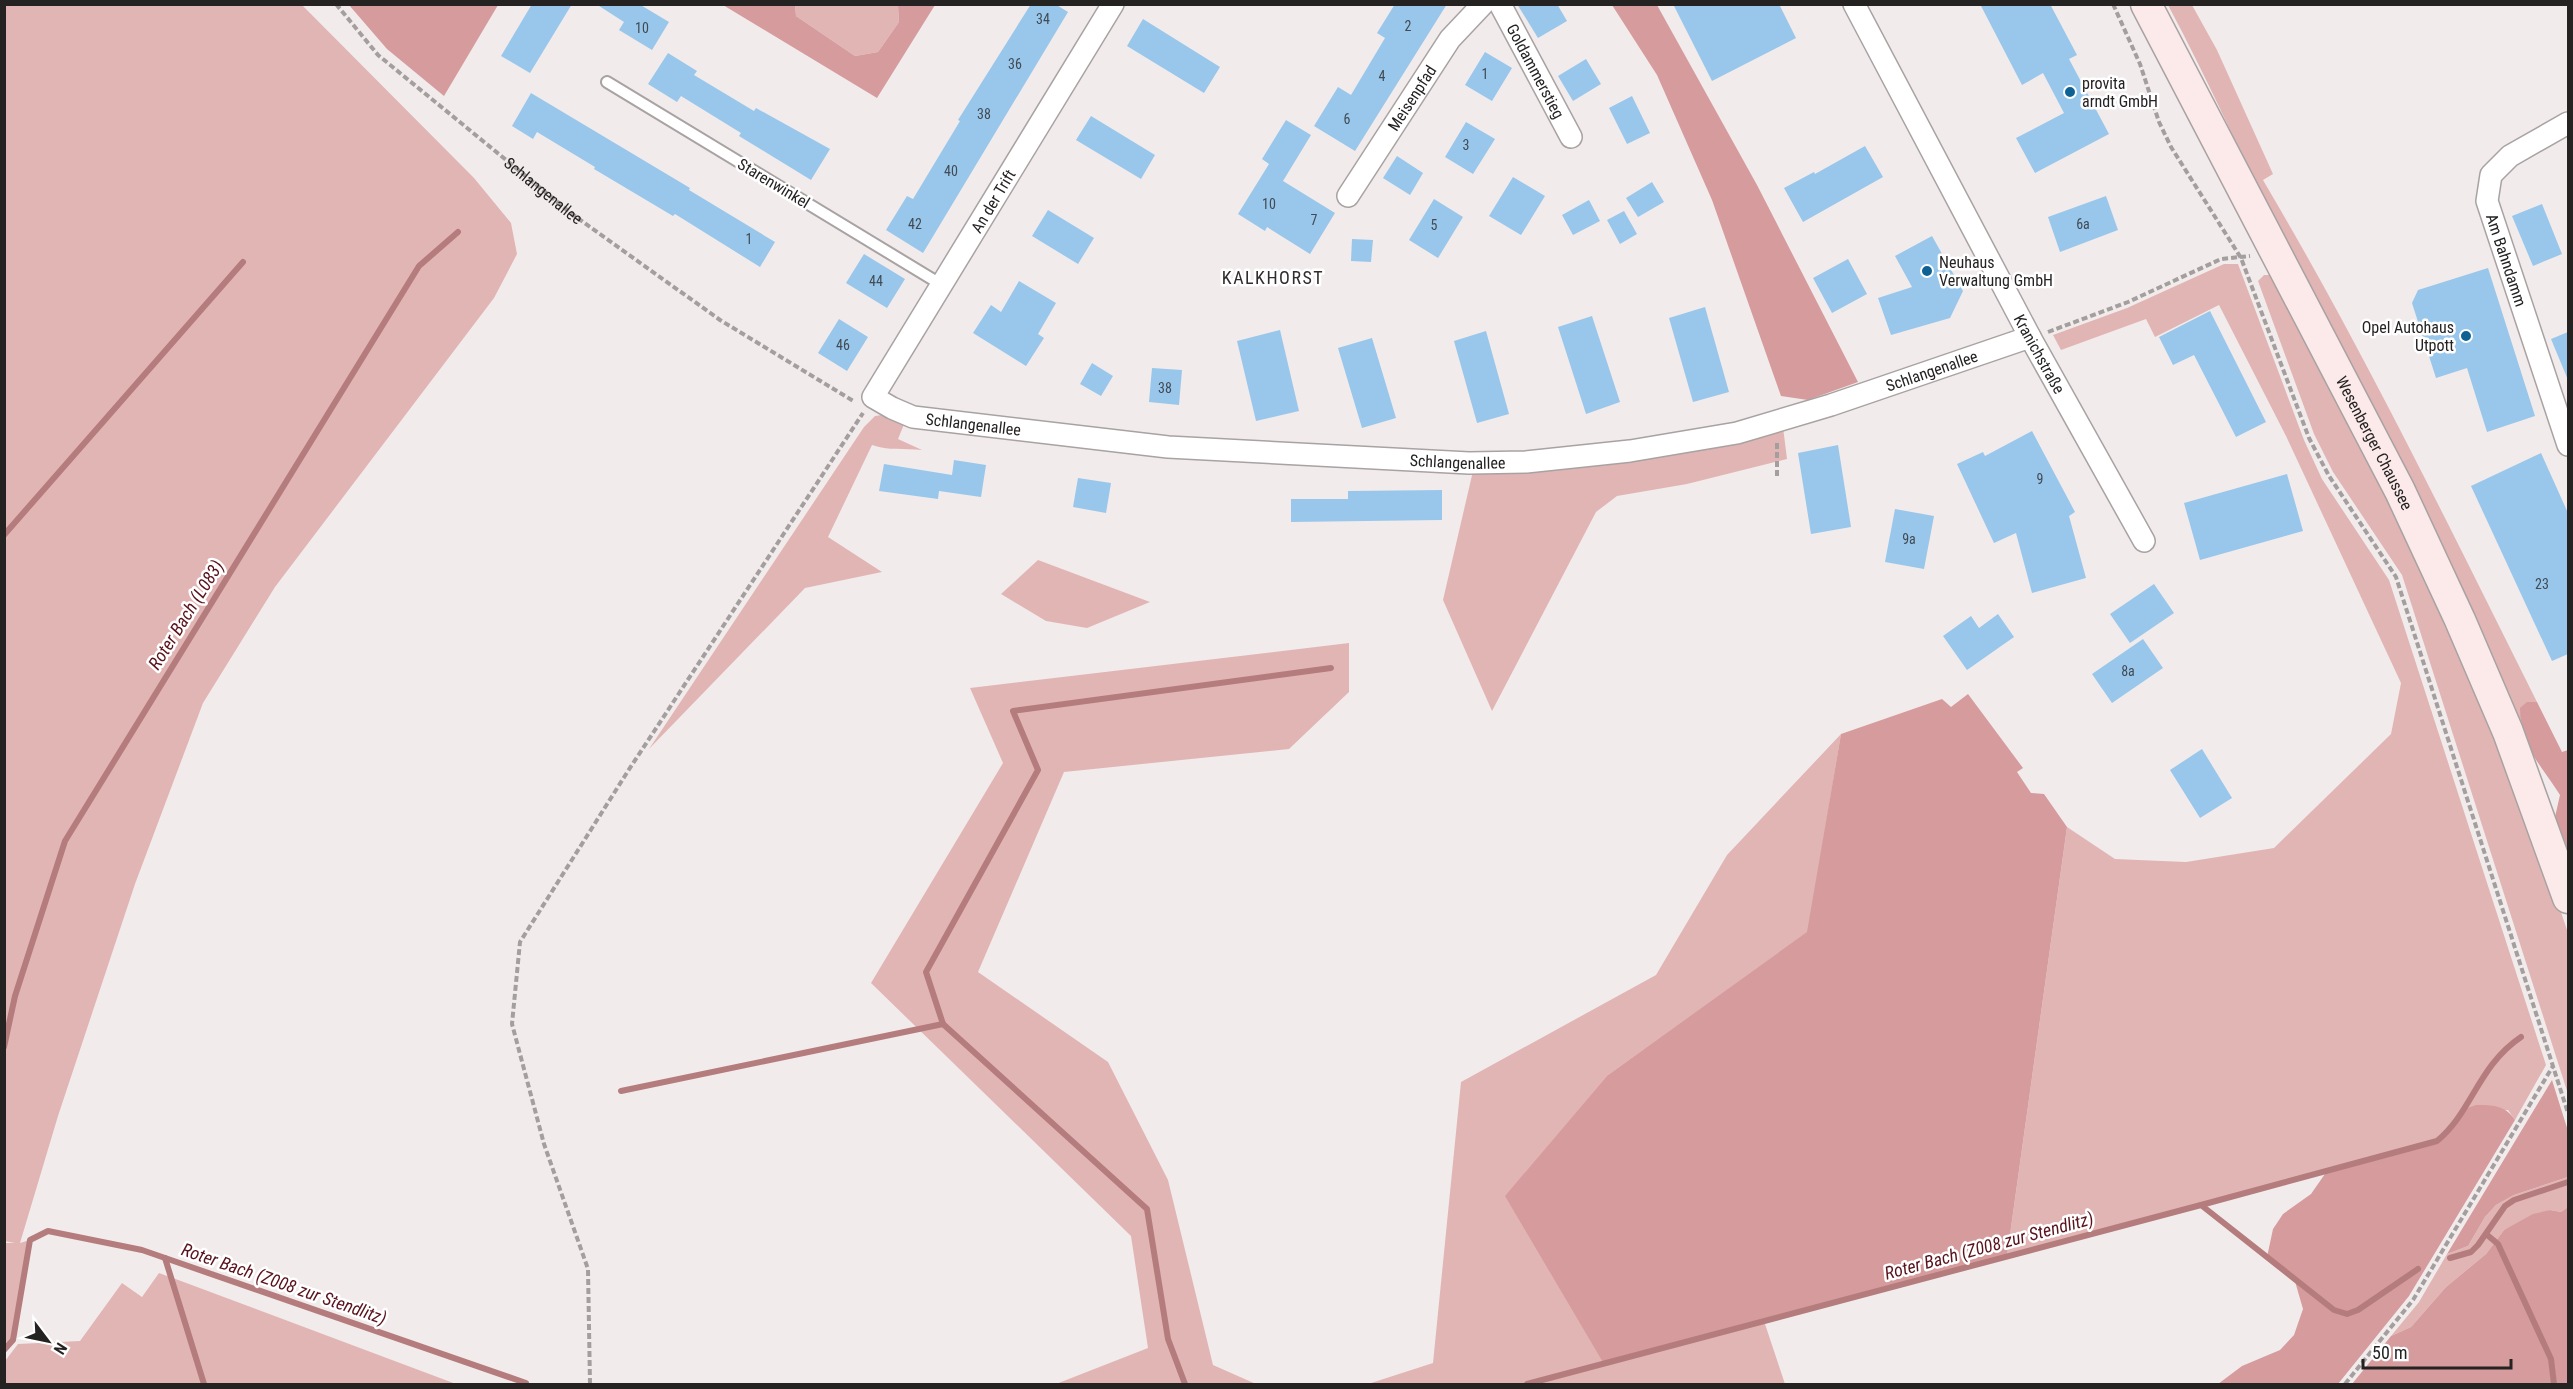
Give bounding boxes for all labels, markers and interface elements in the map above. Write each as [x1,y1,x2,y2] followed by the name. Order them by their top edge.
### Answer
[1036,11,1050,27] house number: 34
[1405,18,1412,34] house number: 2
[635,20,649,36] house number: 10
[1502,21,1568,122] street label: Goldammerstieg
[1008,56,1022,72] house number: 36
[1384,62,1440,135] street label: Meisenpfad
[1482,66,1488,82] house number: 1
[1379,68,1386,84] house number: 4
[2082,74,2158,111] place label: provita arndt GmbH
[2063,85,2077,99] marker: provita arndt GmbH
[977,106,991,122] house number: 38
[1344,111,1351,127] house number: 6
[1463,137,1469,153] house number: 3
[500,153,586,228] street label: Schlangenallee
[734,154,813,212] street label: Starenwinkel
[944,163,958,179] house number: 40
[967,166,1020,236] street label: An der Trift
[1262,196,1276,212] house number: 10
[2482,211,2530,309] street label: Am Bahndamm
[1311,212,1318,228] house number: 7
[908,216,922,232] house number: 42
[2076,216,2090,232] house number: 6a
[1431,217,1438,233] house number: 5
[746,231,752,247] house number: 1
[1939,253,2053,290] place label: Neuhaus Verwaltung GmbH
[1920,264,1934,278] marker: Neuhaus Verwaltung GmbH
[1222,267,1324,288] district label: KALKHORST
[869,273,883,289] house number: 44
[2010,311,2069,397] street label: Kranichstraße
[2362,318,2454,355] place label: Opel Autohaus Utpott
[2459,329,2473,343] marker: Opel Autohaus Utpott
[836,337,850,353] house number: 46
[1883,347,1980,396] street label: Schlangenallee
[2332,373,2416,513] street label: Wesenberger Chaussee
[1158,380,1172,396] house number: 38
[925,410,1022,440] street label: Schlangenallee
[1409,451,1506,473] street label: Schlangenallee
[2037,471,2043,487] house number: 9
[1902,531,1916,547] house number: 9a
[144,556,228,674] water label: Roter Bach (L083)
[2535,576,2549,592] house number: 23
[2121,663,2135,679] house number: 8a
[1882,1208,2096,1284] water label: Roter Bach (Z008 zur Stendlitz)
[179,1239,389,1329] water label: Roter Bach (Z008 zur Stendlitz)
[18,1311,78,1371] north arrow
[2363,1332,2512,1370] scale bar
[50,1339,71,1358] text: N
[2372,1342,2407,1363] text: 50 m

